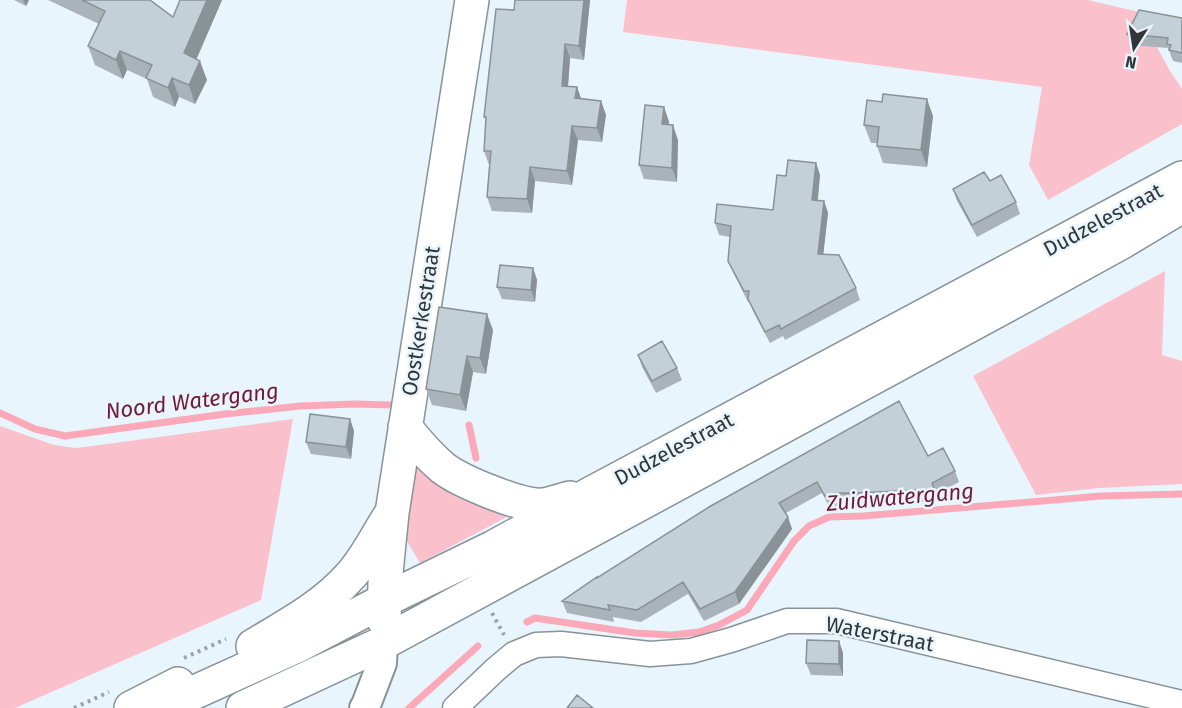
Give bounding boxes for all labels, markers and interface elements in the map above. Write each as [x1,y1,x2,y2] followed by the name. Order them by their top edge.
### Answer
[1104,18,1164,78] north arrow
[1124,52,1138,73] text: N
[1039,177,1167,262] street label: Dudzelestraat
[396,244,446,398] street label: Oostkerkestraat
[104,377,280,425] water label: Noord Watergang
[610,406,738,491] street label: Dudzelestraat
[824,477,975,517] water label: Zuidwatergang
[824,611,937,657] street label: Waterstraat

